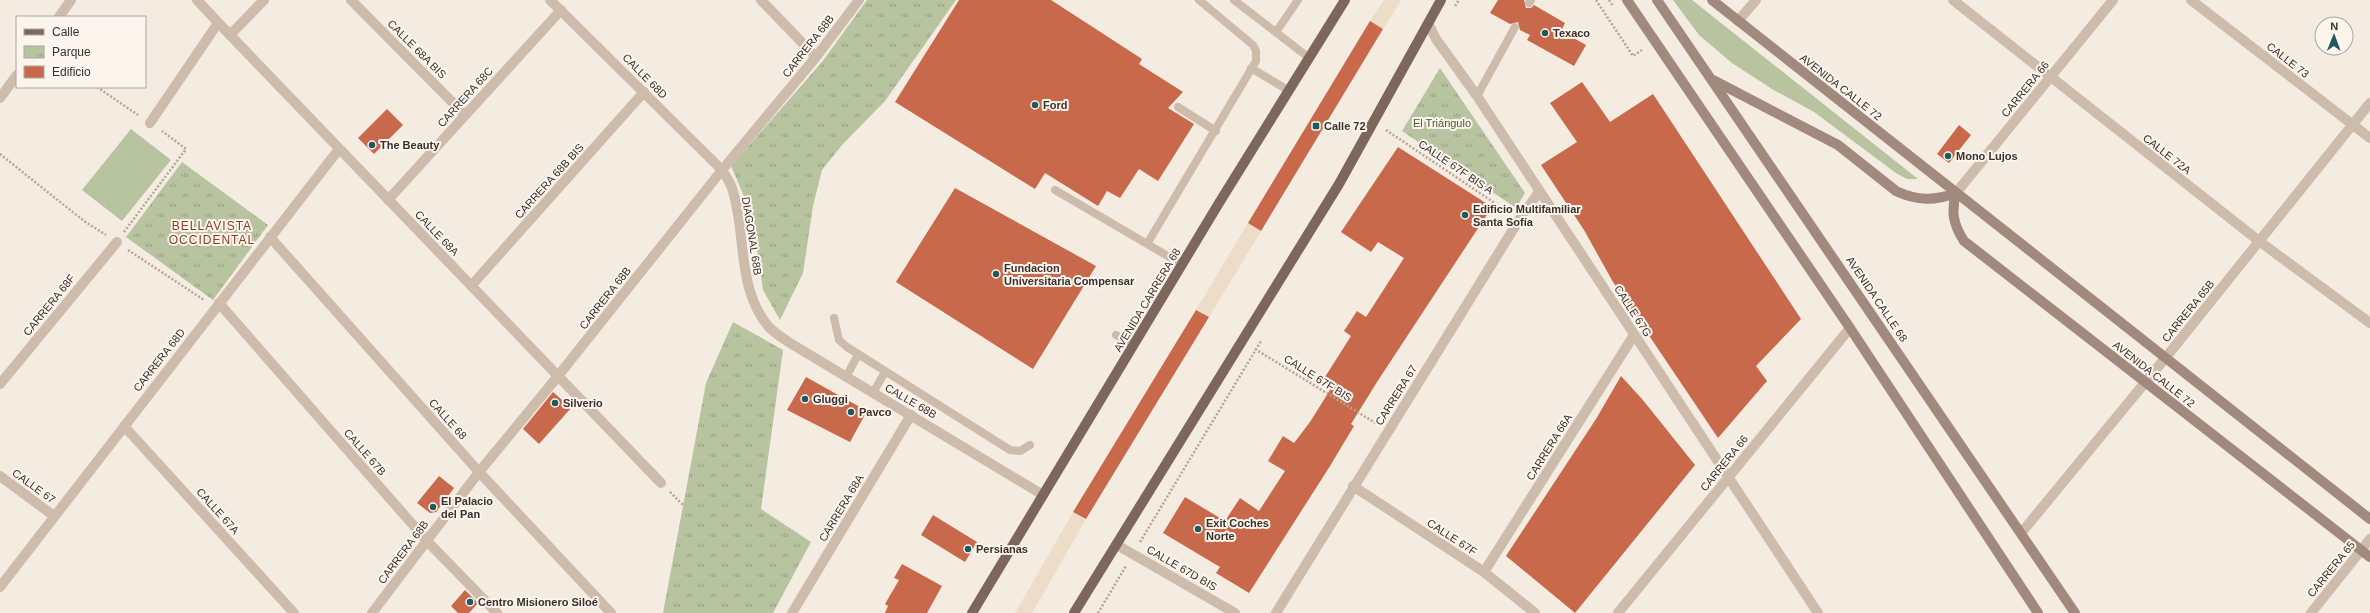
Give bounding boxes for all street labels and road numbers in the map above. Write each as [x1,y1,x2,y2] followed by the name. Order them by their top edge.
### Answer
[780,12,836,80] street label: CARRERA 68B
[385,17,449,81] street label: CALLE 68A BIS
[2265,40,2311,80] street label: CALLE 73
[620,51,670,101] street label: CALLE 68D
[1798,51,1884,123] street label: AVENIDA CALLE 72
[1999,59,2051,119] street label: CARRERA 66
[435,65,495,129] street label: CARRERA 68C
[2141,132,2194,177] street label: CALLE 72A
[1416,138,1496,197] street label: CALLE 67F BIS A
[512,141,586,221] street label: CARRERA 68B BIS
[740,196,764,276] street label: DIAGONAL 68B
[413,208,462,258] street label: CALLE 68A
[1111,246,1183,354] street label: AVENIDA CARRERA 68
[1844,254,1910,344] street label: AVENIDA CALLE 68
[577,264,633,332] street label: CARRERA 68B
[21,272,77,338] street label: CARRERA 68F
[2159,278,2217,344] street label: CARRERA 65B
[1612,283,1654,339] street label: CALLE 67G
[131,326,187,394] street label: CARRERA 68D
[2111,338,2197,410] street label: AVENIDA CALLE 72
[1282,352,1354,404] street label: CALLE 67F BIS
[1373,363,1419,427] street label: CARRERA 67
[883,381,939,421] street label: CALLE 68B
[427,396,469,442] street label: CALLE 68
[1524,411,1575,482] street label: CARRERA 66A
[342,426,388,478] street label: CALLE 67B
[1698,433,1750,493] street label: CARRERA 66
[10,466,58,506] street label: CALLE 67
[816,472,866,544] street label: CARRERA 68A
[194,486,242,537] street label: CALLE 67A
[1425,516,1479,558] street label: CALLE 67F
[375,518,431,586] street label: CARRERA 68B
[2305,539,2357,599] street label: CARRERA 65
[1145,543,1219,593] street label: CALLE 67D BIS

